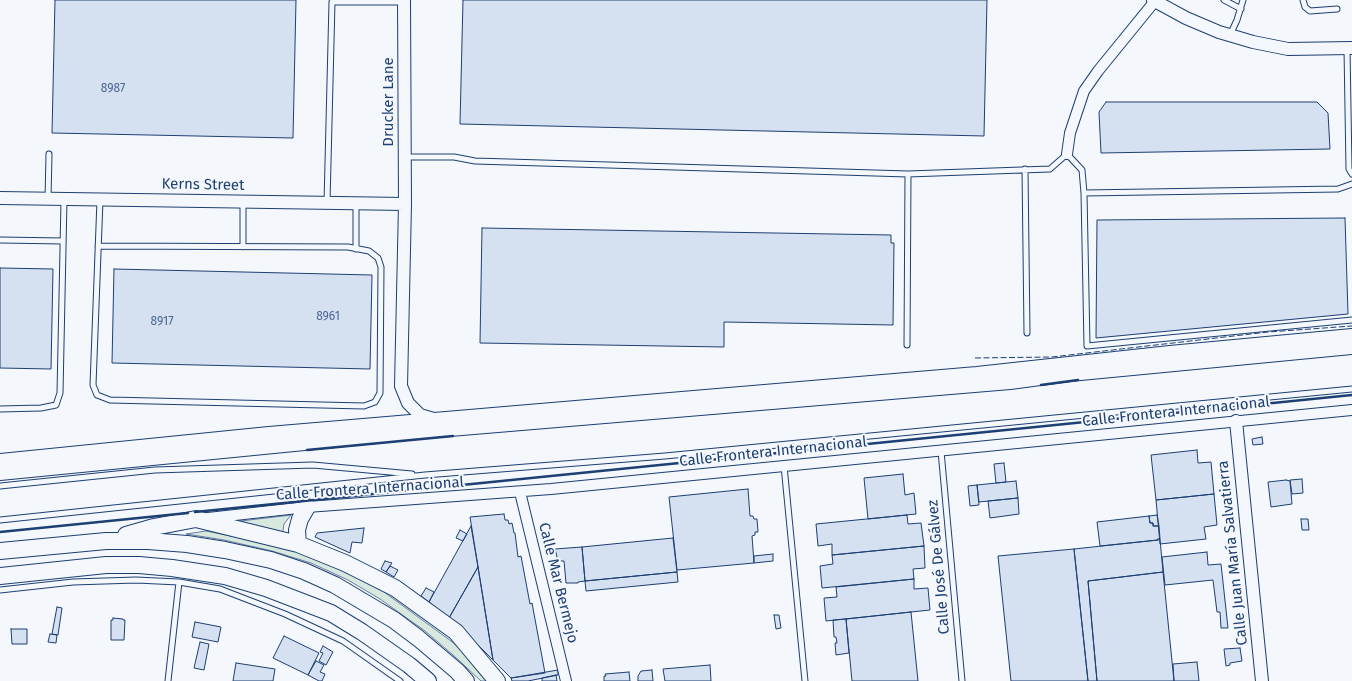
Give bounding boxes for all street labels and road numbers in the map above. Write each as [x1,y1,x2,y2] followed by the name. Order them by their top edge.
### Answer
[380,57,398,147] street label: Drucker Lane
[161,175,245,195] street label: Kerns Street
[1081,393,1271,431] street label: Calle Frontera Internacional
[678,433,868,471] street label: Calle Frontera Internacional
[1214,460,1252,646] street label: Calle Juan María Salvatierra
[275,473,465,505] street label: Calle Frontera Internacional
[924,499,954,635] street label: Calle José De Gálvez
[534,521,582,645] street label: Calle Mar Bermejo

